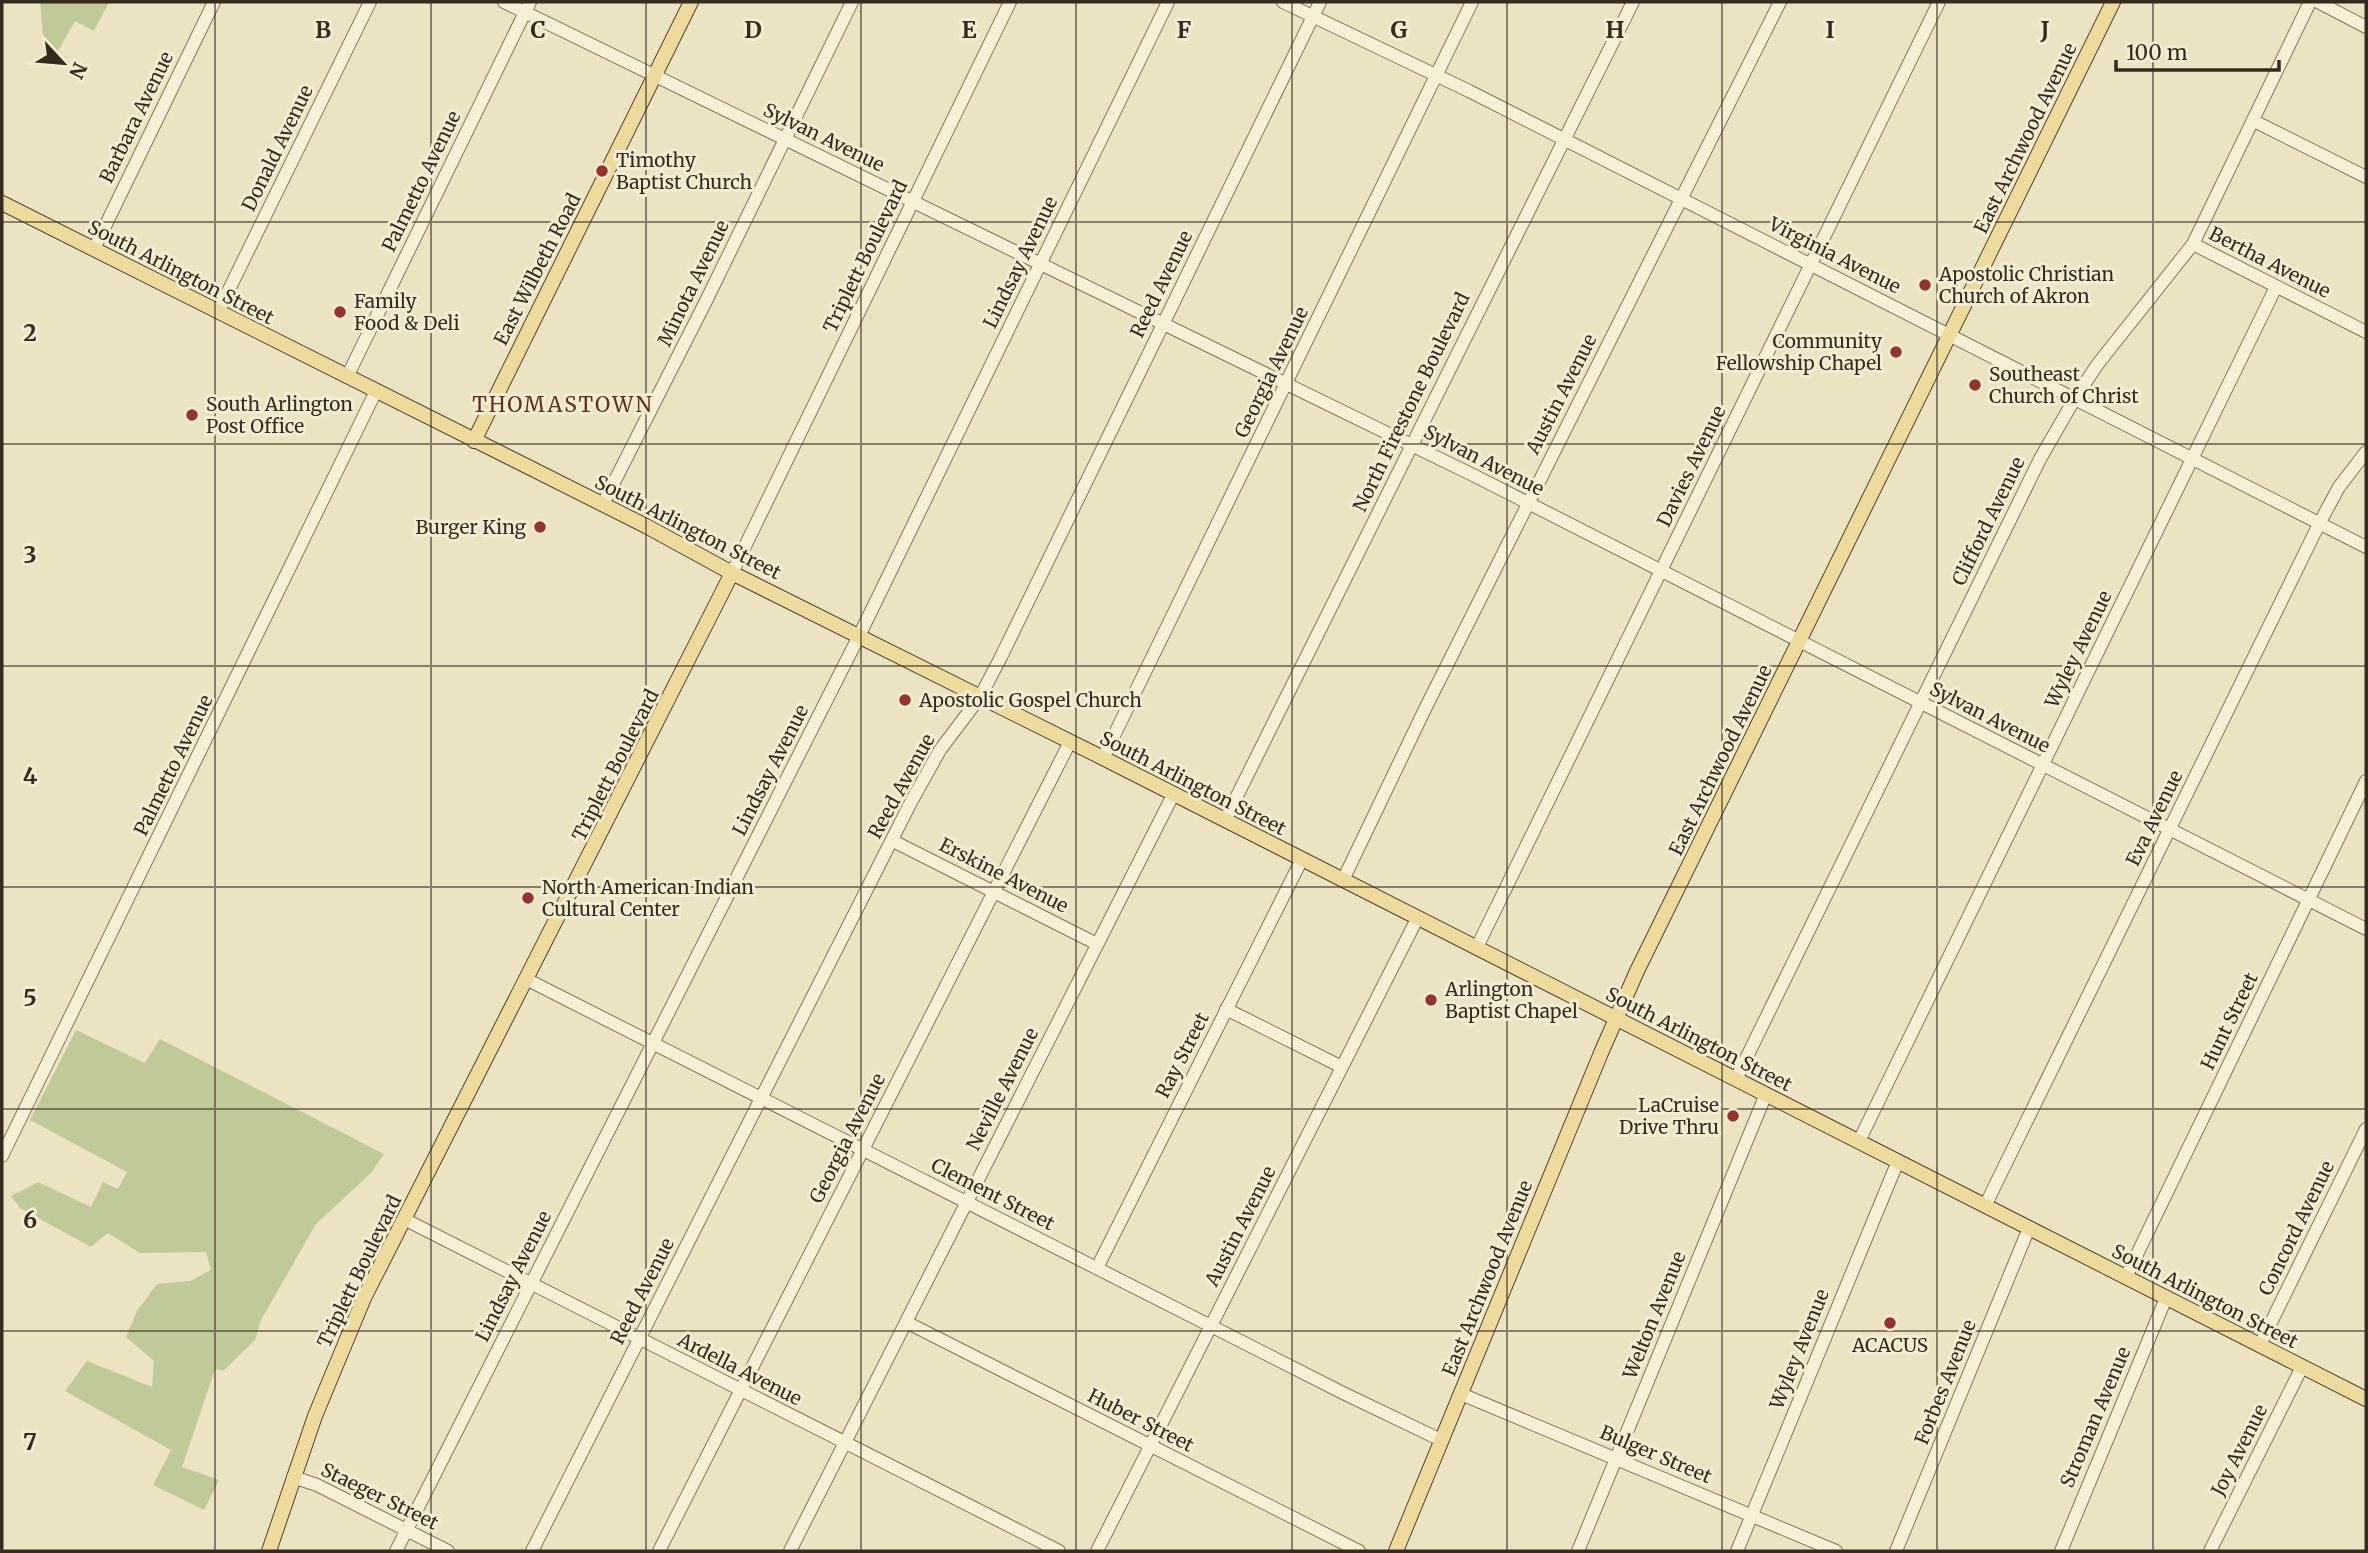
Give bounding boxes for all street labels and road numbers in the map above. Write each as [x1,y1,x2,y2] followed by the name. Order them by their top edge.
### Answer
[1968,39,2082,237] street label: East Archwood Avenue
[94,47,178,187] street label: Barbara Avenue
[236,81,318,215] street label: Donald Avenue
[760,97,889,177] street label: Sylvan Avenue
[377,107,466,255] street label: Palmetto Avenue
[818,176,912,336] street label: Triplett Boulevard
[488,189,586,349] street label: East Wilbeth Road
[978,192,1062,332] street label: Lindsay Avenue
[1764,211,1905,299] street label: Virginia Avenue
[84,215,279,330] street label: South Arlington Street
[652,216,734,350] street label: Minota Avenue
[2205,221,2335,303] street label: Bertha Avenue
[1125,226,1197,341] street label: Reed Avenue
[1347,288,1475,516] street label: North Firestone Boulevard
[1229,302,1313,441] street label: Georgia Avenue
[1520,330,1602,459] street label: Austin Avenue
[1651,401,1731,530] street label: Davies Avenue
[1420,419,1548,501] street label: Sylvan Avenue
[1946,453,2030,589] street label: Clifford Avenue
[591,470,786,585] street label: South Arlington Street
[2039,586,2117,712] street label: Wyley Avenue
[1663,661,1777,859] street label: East Archwood Avenue
[1926,676,2054,758] street label: Sylvan Avenue
[566,685,664,845] street label: Triplett Boulevard
[129,691,218,839] street label: Palmetto Avenue
[727,700,813,839] street label: Lindsay Avenue
[1096,726,1291,841] street label: South Arlington Street
[862,729,940,843] street label: Reed Avenue
[2121,766,2188,870] street label: Eva Avenue
[936,832,1073,918] street label: Erskine Avenue
[2195,968,2263,1074] street label: Hunt Street
[1602,982,1797,1097] street label: South Arlington Street
[1150,1008,1214,1102] street label: Ray Street
[961,1024,1043,1154] street label: Neville Avenue
[804,1069,890,1207] street label: Georgia Avenue
[927,1153,1059,1236] street label: Clement Street
[2253,1157,2339,1299] street label: Concord Avenue
[1199,1162,1281,1291] street label: Austin Avenue
[1437,1177,1537,1379] street label: East Archwood Avenue
[312,1191,406,1351] street label: Triplett Boulevard
[470,1206,556,1345] street label: Lindsay Avenue
[605,1234,679,1348] street label: Reed Avenue
[2108,1239,2303,1354] street label: South Arlington Street
[1617,1248,1691,1383] street label: Welton Avenue
[1764,1285,1834,1413] street label: Wyley Avenue
[1909,1316,1981,1448] street label: Forbes Avenue
[673,1327,806,1411] street label: Ardella Avenue
[2055,1343,2135,1491] street label: Stroman Avenue
[1084,1383,1198,1457] street label: Huber Street
[2205,1400,2272,1501] street label: Joy Avenue
[1597,1420,1716,1489] street label: Bulger Street
[317,1457,443,1535] street label: Staeger Street

